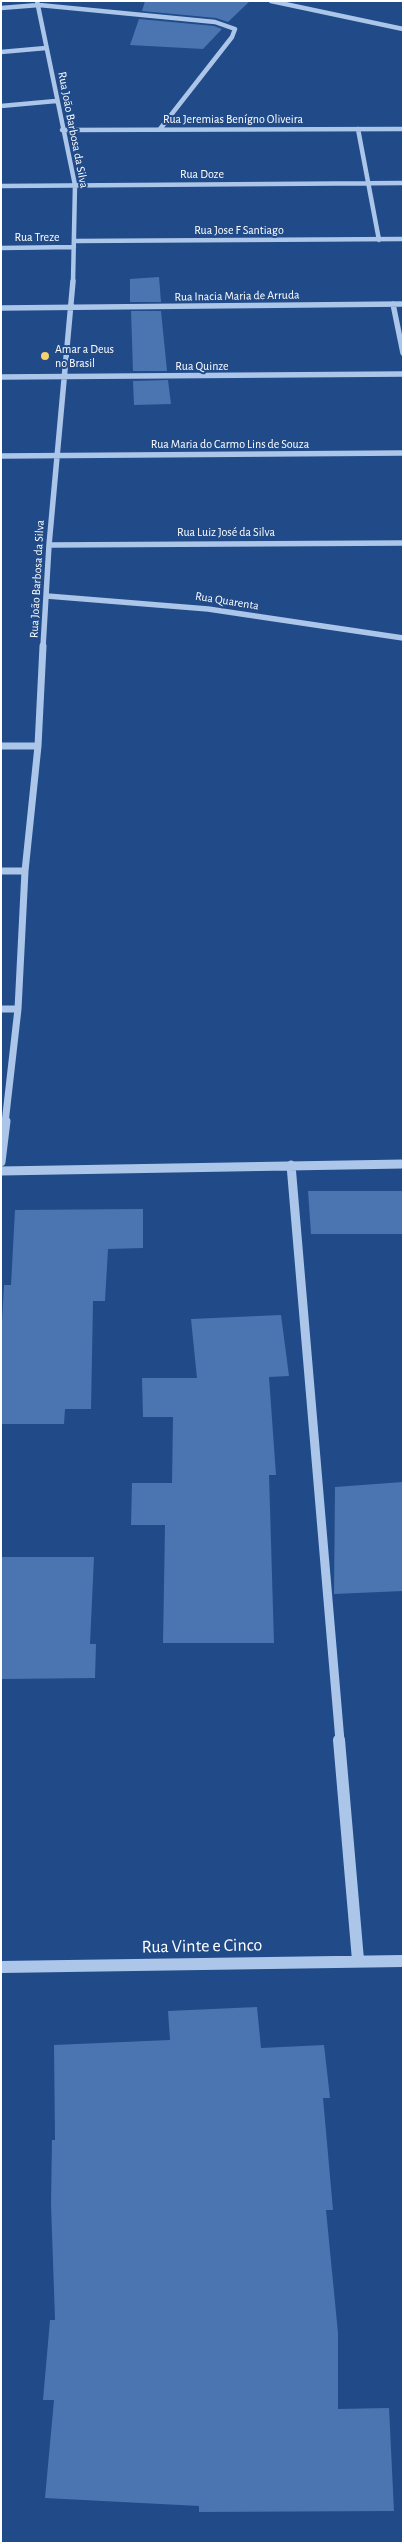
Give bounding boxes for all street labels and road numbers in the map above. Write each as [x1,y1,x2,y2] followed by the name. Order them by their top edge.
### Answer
[55,71,91,189] street label: Rua João Barbosa da Silva
[163,112,303,126] street label: Rua Jeremias Benígno Oliveira
[180,167,224,181] street label: Rua Doze
[194,223,284,237] street label: Rua Jose F Santiago
[15,230,59,244] street label: Rua Treze
[174,288,300,304] street label: Rua Inacia Maria de Arruda
[175,359,229,373] street label: Rua Quinze
[151,437,309,451] street label: Rua Maria do Carmo Lins de Souza
[27,520,47,638] street label: Rua João Barbosa da Silva
[177,525,275,539] street label: Rua Luiz José da Silva
[194,589,260,613] street label: Rua Quarenta
[141,1934,263,1958] street label: Rua Vinte e Cinco

